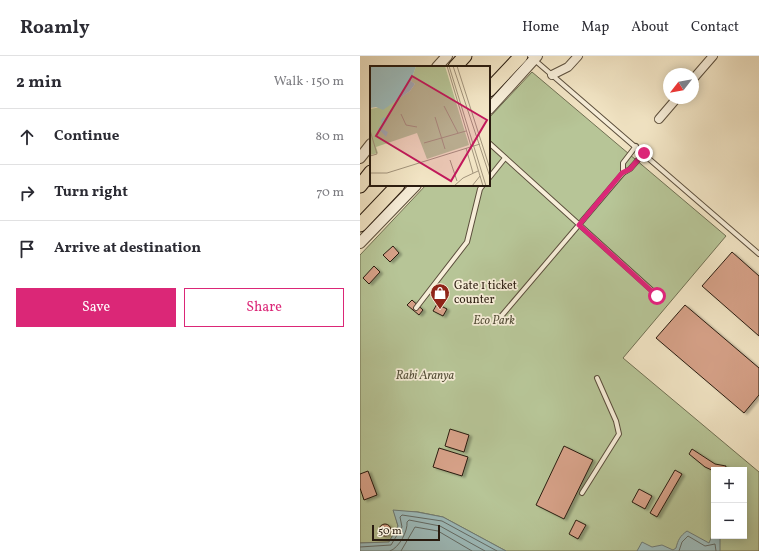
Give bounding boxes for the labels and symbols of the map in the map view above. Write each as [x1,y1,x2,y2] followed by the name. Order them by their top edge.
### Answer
[370,66,490,186] inset map
[663,68,699,104] north arrow
[635,144,653,162] route end
[454,278,517,308] place label: Gate 1 ticket counter
[429,282,451,310] shop icon: Gate 1 ticket counter
[648,287,666,305] route start
[473,313,515,329] park label: Eco Park
[396,368,454,384] park label: Rabi Aranya
[372,523,440,542] scale bar

